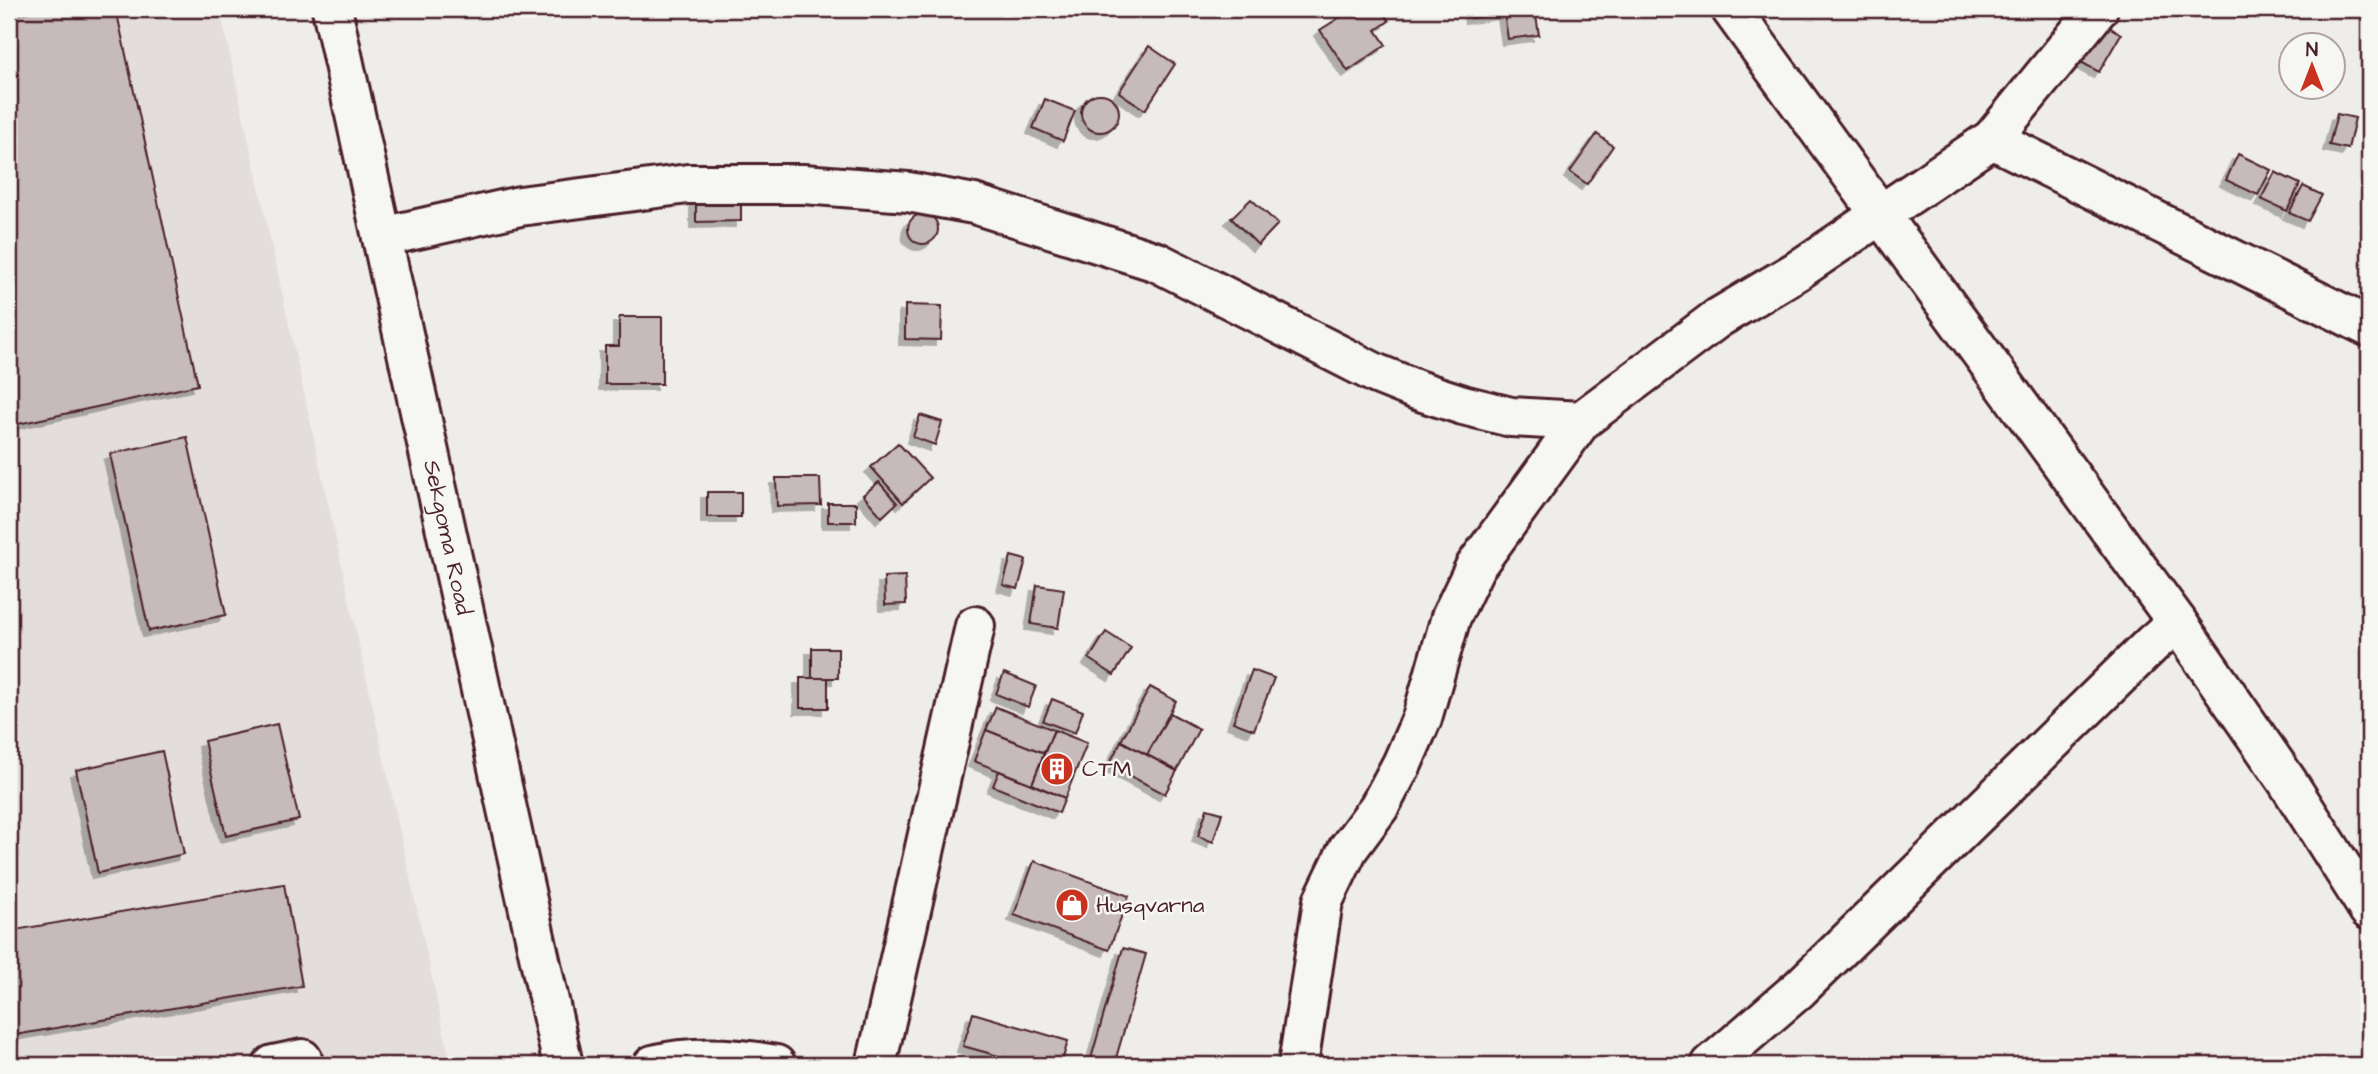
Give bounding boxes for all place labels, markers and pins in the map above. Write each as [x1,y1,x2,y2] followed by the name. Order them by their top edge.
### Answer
[1038,750,1076,788] building icon: CTM
[1082,753,1132,785] place label: CTM
[1053,886,1091,924] shop icon: Husqvarna
[1096,889,1205,921] place label: Husqvarna

